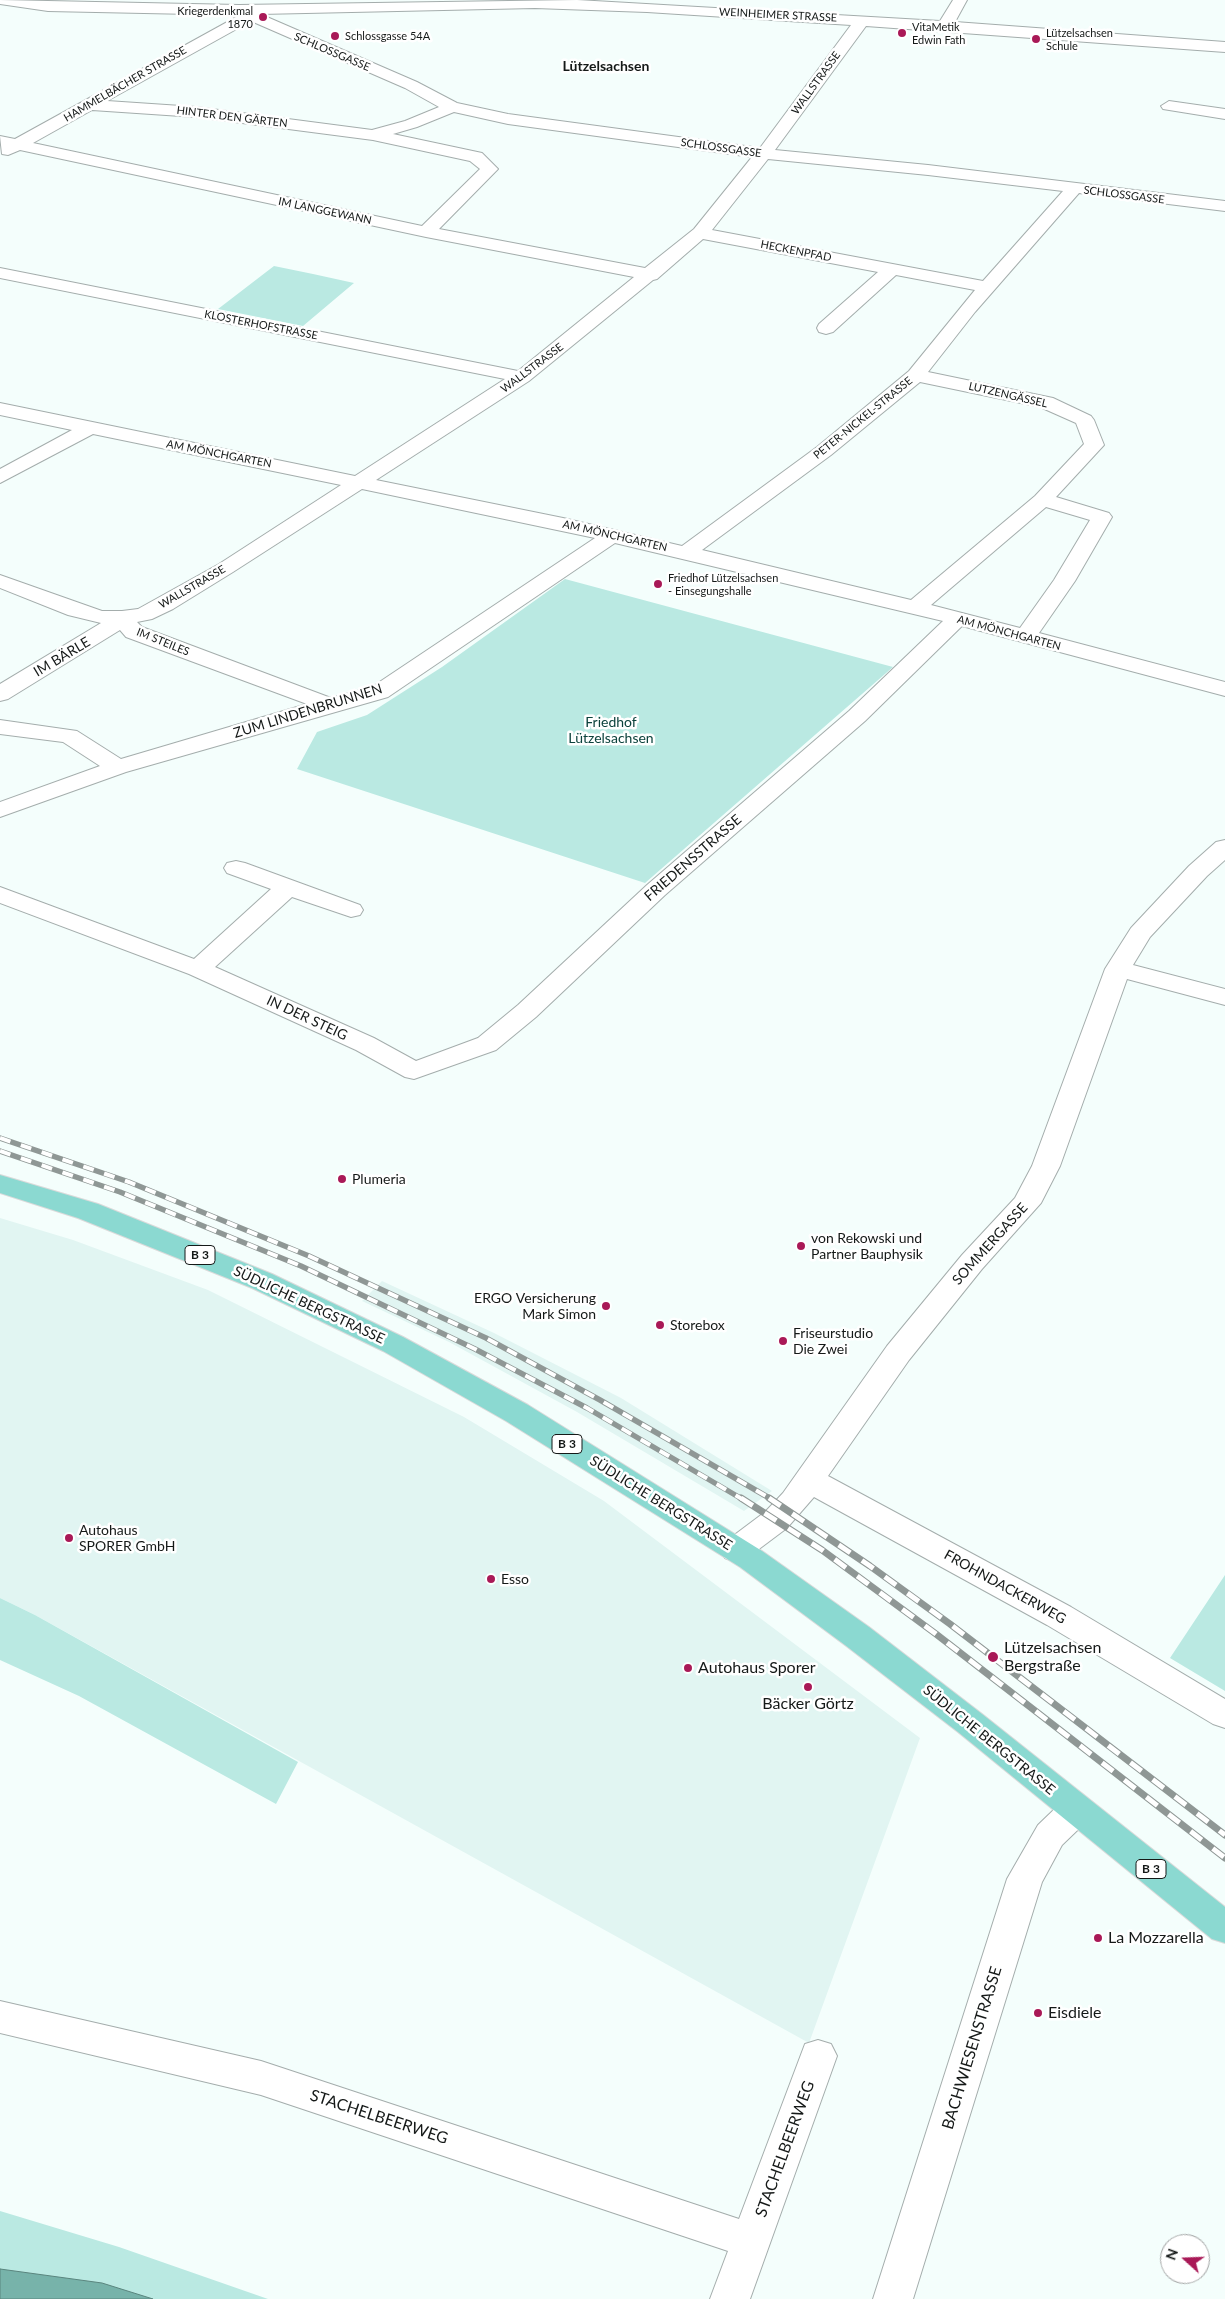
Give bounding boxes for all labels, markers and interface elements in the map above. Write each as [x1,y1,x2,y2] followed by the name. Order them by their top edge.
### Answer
[177,4,253,30] place label: Kriegerdenkmal 1870
[719,5,837,25] street label: WEINHEIMER STRASSE
[257,11,269,23] marker: Kriegerdenkmal 1870
[912,20,965,46] place label: VitaMetik Edwin Fath
[1046,26,1113,52] place label: Lützelsachsen Schule
[896,27,908,39] marker: VitaMetik Edwin Fath
[345,29,430,43] place label: Schlossgasse 54A
[292,30,372,74] street label: SCHLOSSGASSE
[329,30,341,42] marker: Schlossgasse 54A
[1030,33,1042,45] marker: Lützelsachsen Schule
[61,43,189,125] street label: HAMMELBÄCHER STRASSE
[789,49,843,117] street label: WALLSTRASSE
[563,58,649,74] district label: Lützelsachsen
[176,104,288,130] street label: HINTER DEN GÄRTEN
[680,136,762,160] street label: SCHLOSSGASSE
[1083,183,1165,207] street label: SCHLOSSGASSE
[277,195,373,227] street label: IM LANGGEWANN
[759,238,833,264] street label: HECKENPFAD
[203,308,319,342] street label: KLOSTERHOFSTRASSE
[498,340,566,396] street label: WALLSTRASSE
[811,374,915,462] street label: PETER-NICKEL-STRASSE
[967,379,1049,411] street label: LUTZENGÄSSEL
[165,437,273,471] street label: AM MÖNCHGARTEN
[561,518,669,554] street label: AM MÖNCHGARTEN
[156,563,228,611] street label: WALLSTRASSE
[668,571,778,597] place label: Friedhof Lützelsachsen - Einsegungshalle
[652,578,664,590] marker: Friedhof Lützelsachsen - Einsegungshalle
[956,613,1062,653] street label: AM MÖNCHGARTEN
[135,625,191,659] street label: IM STEILES
[31,634,93,680] street label: IM BÄRLE
[232,680,384,742] street label: ZUM LINDENBRUNNEN
[568,714,654,746] park label: Friedhof Lützelsachsen
[641,811,745,905] street label: FRIEDENSSTRASSE
[264,992,350,1044] street label: IN DER STEIG
[352,1171,406,1187] place label: Plumeria
[336,1173,348,1185] marker: Plumeria
[949,1200,1031,1288] street label: SOMMERGASSE
[811,1230,923,1262] place label: von Rekowski und Partner Bauphysik
[795,1240,807,1252] marker: von Rekowski und Partner Bauphysik
[185,1246,215,1264] road number: B 3
[231,1263,387,1347] street label: SÜDLICHE BERGSTRASSE
[474,1290,596,1322] place label: ERGO Versicherung Mark Simon
[600,1300,612,1312] marker: ERGO Versicherung Mark Simon
[670,1317,725,1333] place label: Storebox
[654,1319,666,1331] marker: Storebox
[793,1325,873,1358] place label: Friseurstudio Die Zwei
[777,1335,789,1347] marker: Friseurstudio Die Zwei
[552,1435,582,1454] road number: B 3
[587,1452,735,1554] street label: SÜDLICHE BERGSTRASSE
[79,1522,175,1554] place label: Autohaus SPORER GmbH
[63,1532,75,1544] marker: Autohaus SPORER GmbH
[941,1547,1069,1627] street label: FROHNDACKERWEG
[501,1571,529,1587] place label: Esso
[485,1573,497,1585] marker: Esso
[1004,1638,1101,1676] place label: Lützelsachsen Bergstraße
[986,1650,1000,1664] marker: Lützelsachsen Bergstraße
[698,1658,815,1678] place label: Autohaus Sporer
[682,1662,694,1674] marker: Autohaus Sporer
[802,1681,814,1693] marker: Bäcker Görtz
[920,1682,1058,1798] street label: SÜDLICHE BERGSTRASSE
[762,1694,854,1714] place label: Bäcker Görtz
[1136,1860,1166,1878] road number: B 3
[1108,1928,1204,1948] place label: La Mozzarella
[1092,1932,1104,1944] marker: La Mozzarella
[938,1964,1006,2132] street label: BACHWIESENSTRASSE
[1048,2003,1101,2023] place label: Eisdiele
[1032,2007,1044,2019] marker: Eisdiele
[751,2078,819,2220] street label: STACHELBEERWEG
[308,2086,450,2148] street label: STACHELBEERWEG
[1160,2234,1210,2284] north arrow
[1162,2246,1181,2262] text: N

